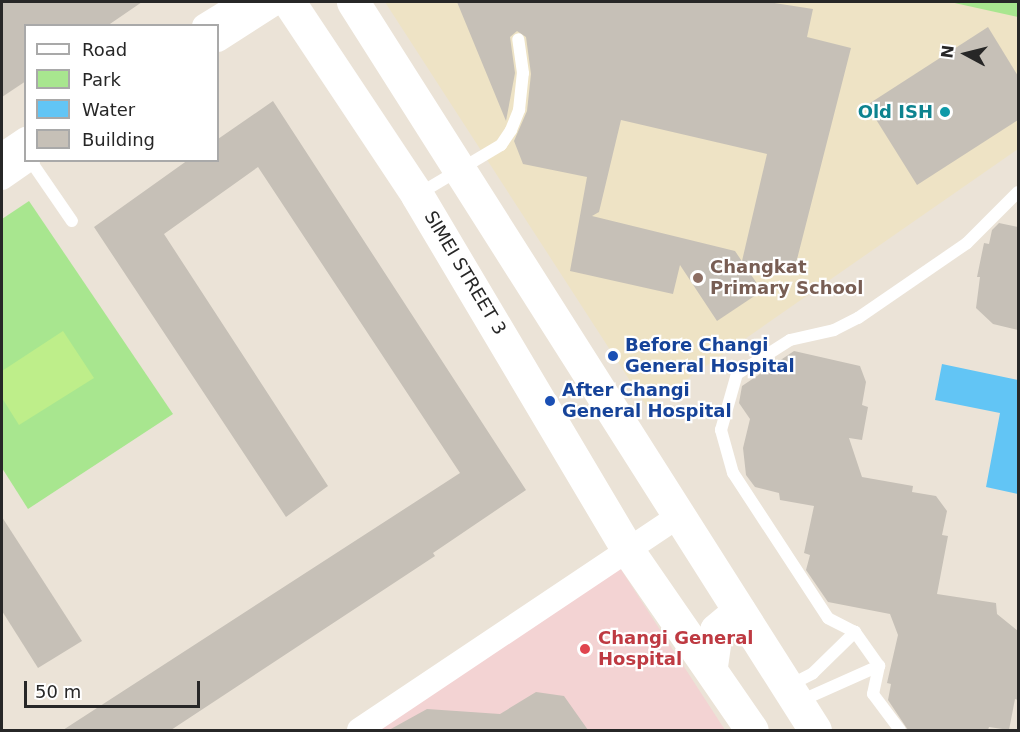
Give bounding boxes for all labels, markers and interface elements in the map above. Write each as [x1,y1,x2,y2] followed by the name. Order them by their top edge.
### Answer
[24,24,219,162] legend
[936,24,996,84] north arrow
[82,39,127,60] text: Road
[937,44,958,60] text: N
[82,69,121,90] text: Park
[82,99,135,120] text: Water
[858,101,933,123] place label: Old ISH
[938,105,952,119] marker: Old ISH
[82,129,155,150] text: Building
[420,207,510,339] street label: SIMEI STREET 3
[710,257,863,300] place label: Changkat Primary School
[691,271,705,285] marker: Changkat Primary School
[625,335,795,378] place label: Before Changi General Hospital
[606,349,620,363] marker: Before Changi General Hospital
[562,380,732,422] place label: After Changi General Hospital
[543,394,557,408] marker: After Changi General Hospital
[598,628,754,670] place label: Changi General Hospital
[576,640,594,658] marker: Changi General Hospital
[27,669,202,707] scale bar
[35,681,81,702] text: 50 m

